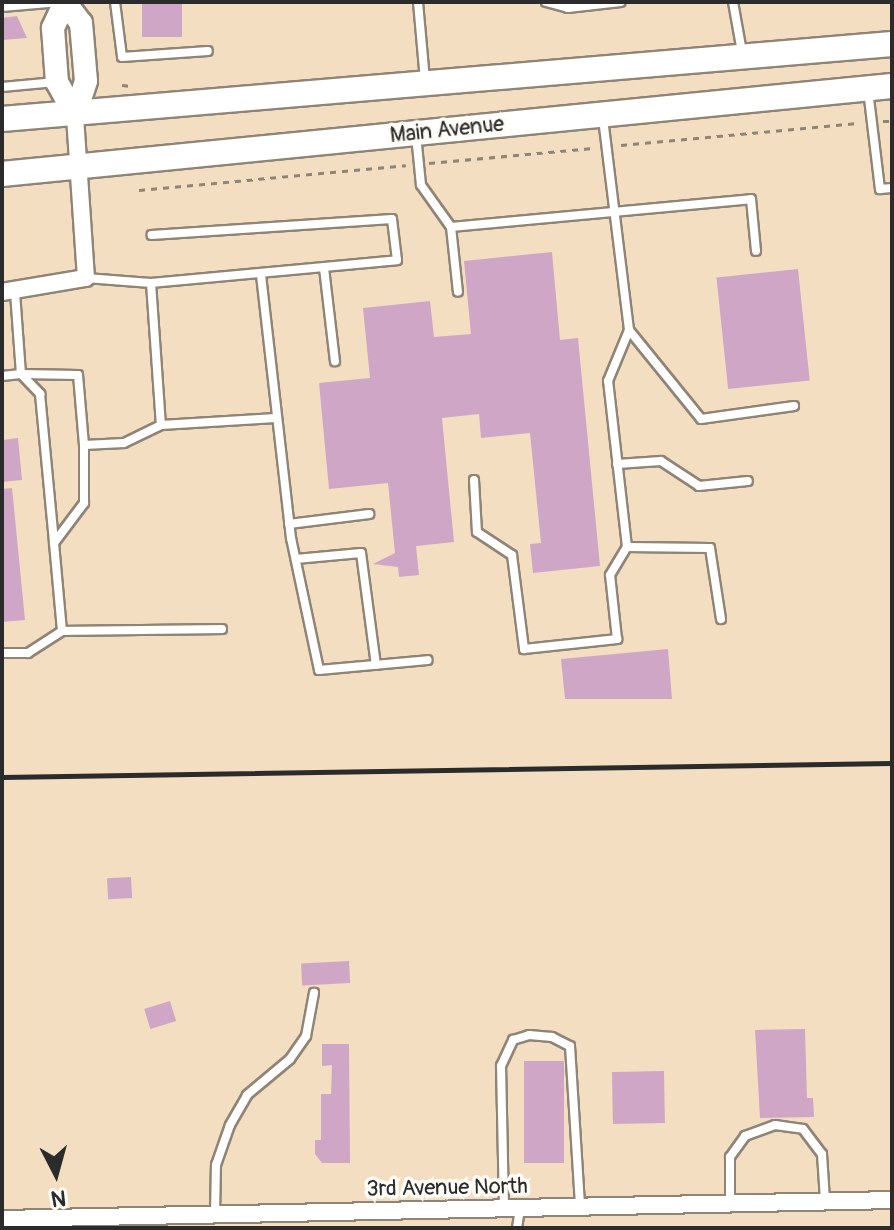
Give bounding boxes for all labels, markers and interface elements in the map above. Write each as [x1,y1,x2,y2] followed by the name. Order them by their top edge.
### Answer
[389,111,505,149] street label: Main Avenue
[16,1134,96,1214] north arrow
[366,1173,528,1203] street label: 3rd Avenue North
[50,1183,67,1213] text: N

